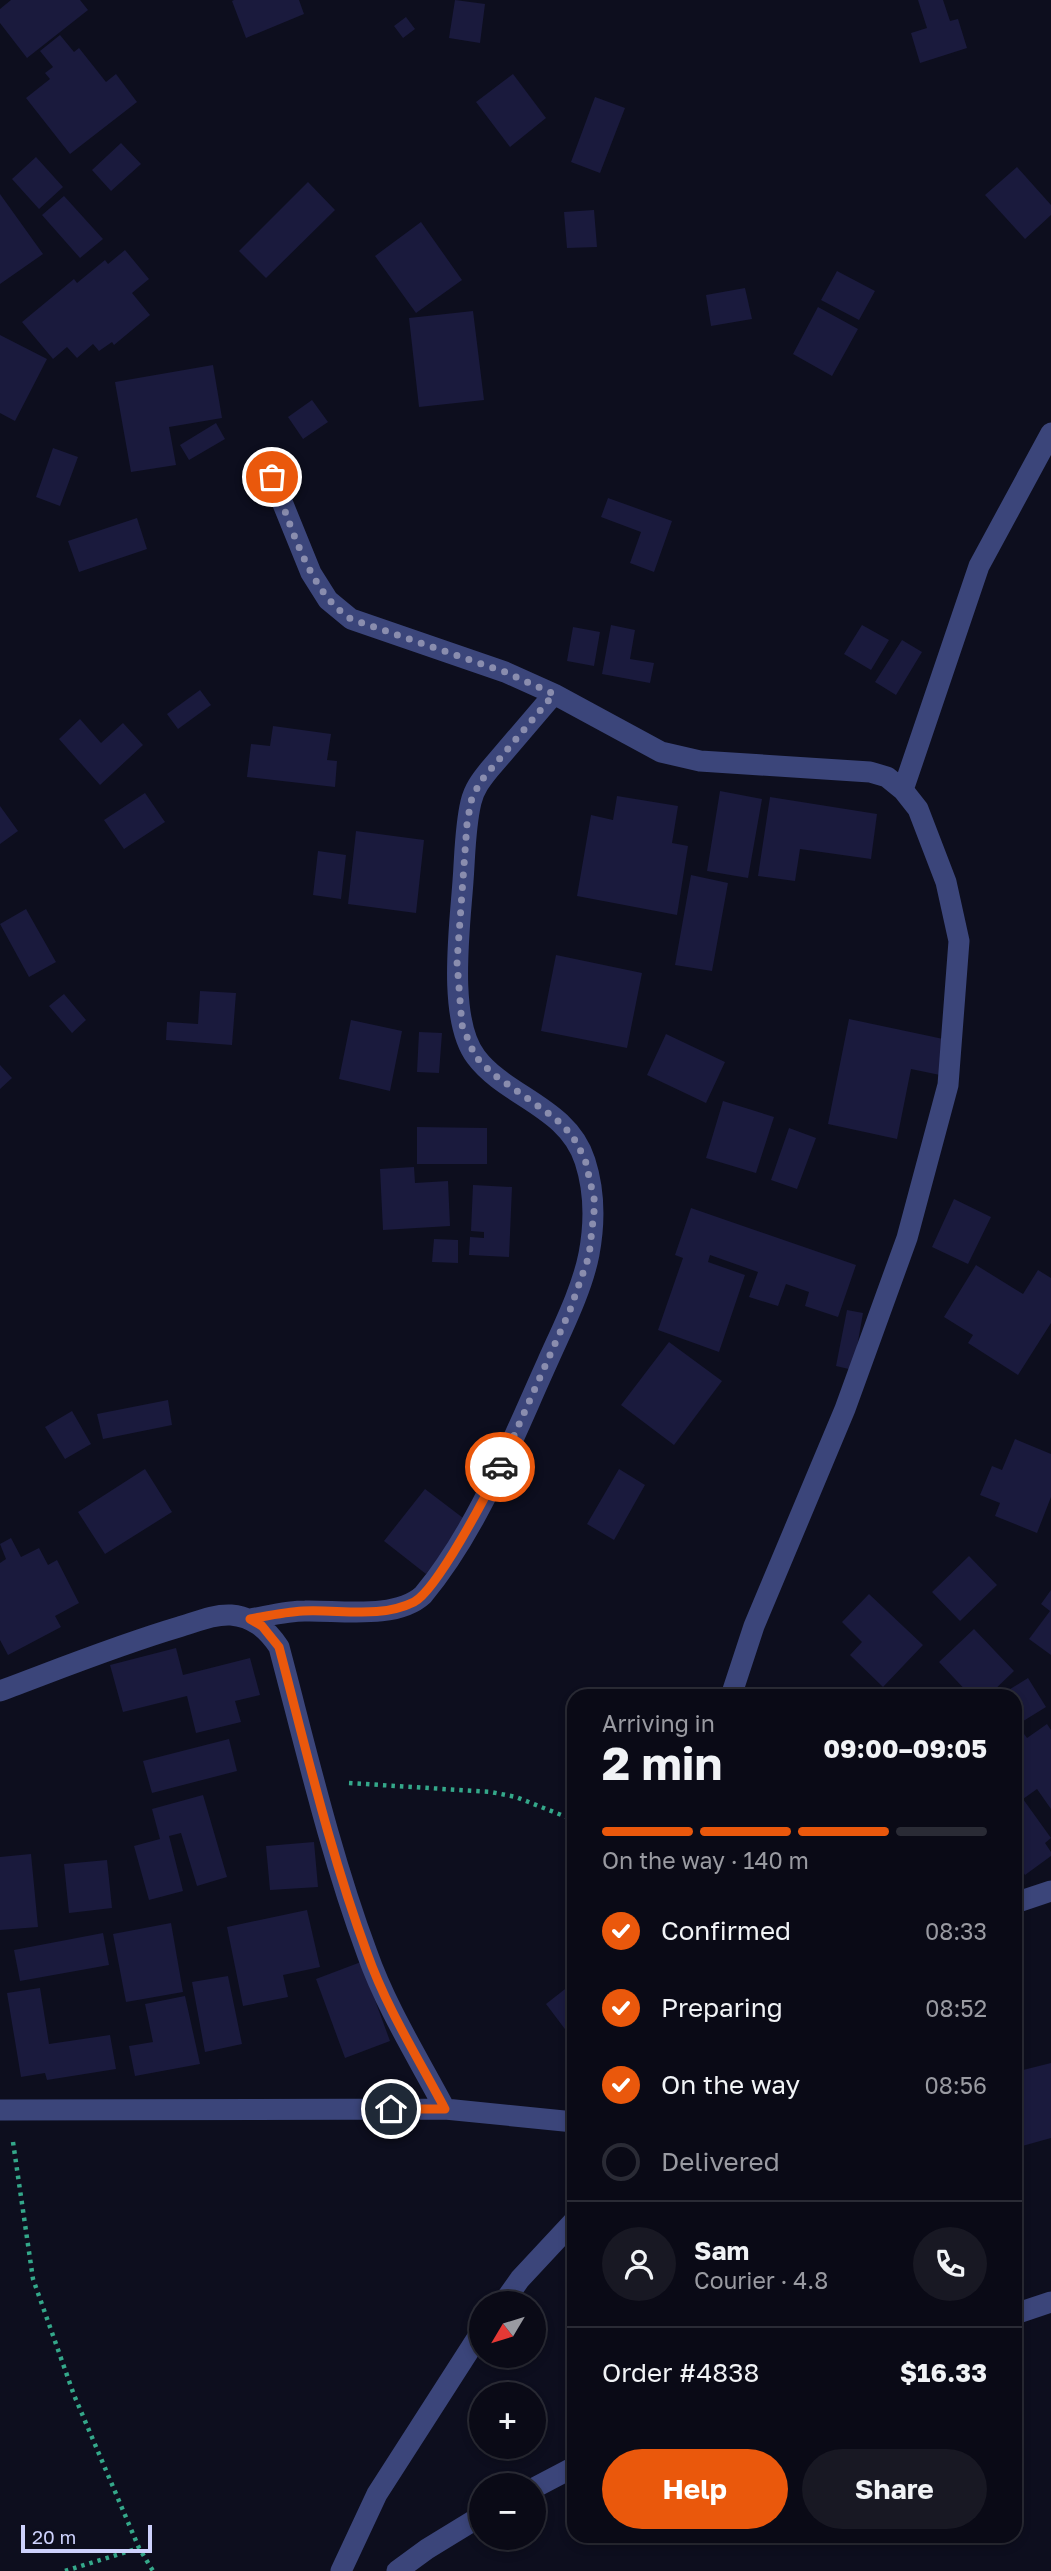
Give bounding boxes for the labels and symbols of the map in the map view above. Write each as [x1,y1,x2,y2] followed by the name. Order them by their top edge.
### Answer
[242,447,302,507] pin
[465,1432,535,1502] courier
[361,2079,421,2139] pin
[469,2291,546,2368] north arrow
[21,2522,152,2554] scale bar

